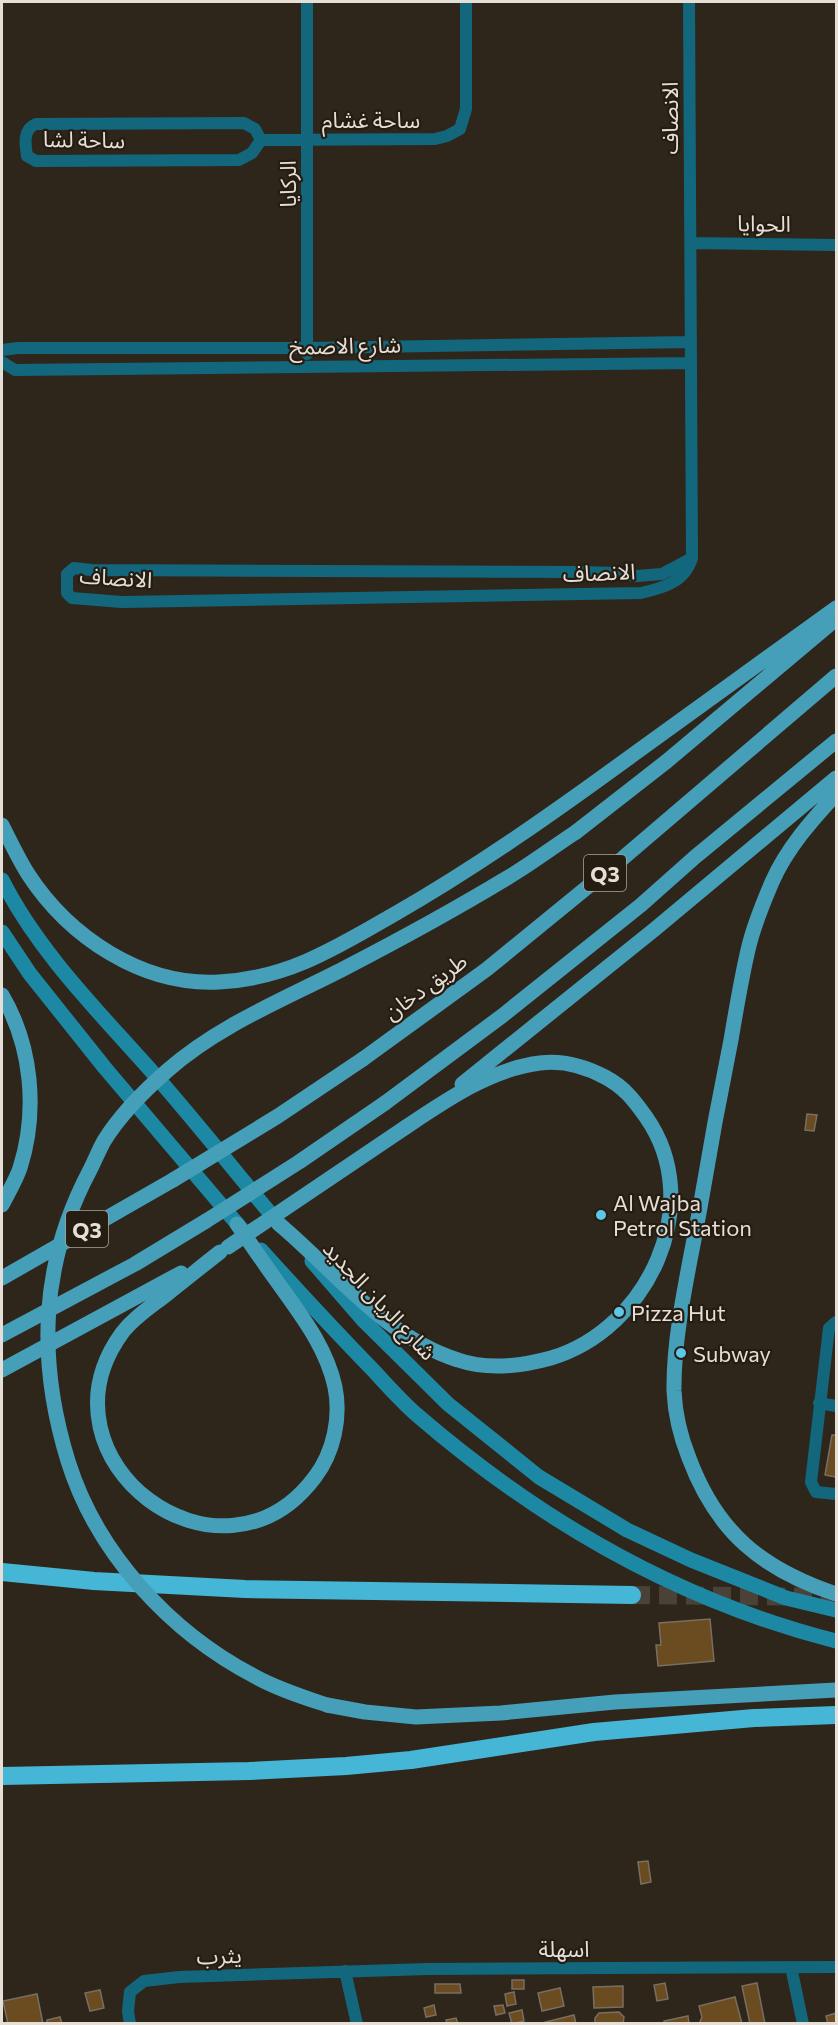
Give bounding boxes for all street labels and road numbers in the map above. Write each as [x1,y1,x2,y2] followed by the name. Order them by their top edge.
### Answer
[656,82,683,154] street label: الانصاف
[322,106,420,137] street label: ساحة غشام
[43,125,125,153] street label: ساحة لشا
[274,160,301,208] street label: الركايا
[737,209,791,237] street label: الحوايا
[289,331,401,363] street label: شارع الاصمخ
[562,557,636,587] street label: الانصاف
[79,561,153,593] street label: الانصاف
[584,855,626,891] road number: Q3
[378,947,473,1026] street label: طريق دخان
[66,1211,108,1247] road number: Q3
[315,1235,442,1368] street label: شارع الريان الجديد
[539,1935,589,1962] street label: اسهلة
[196,1941,242,1969] street label: يثرب

